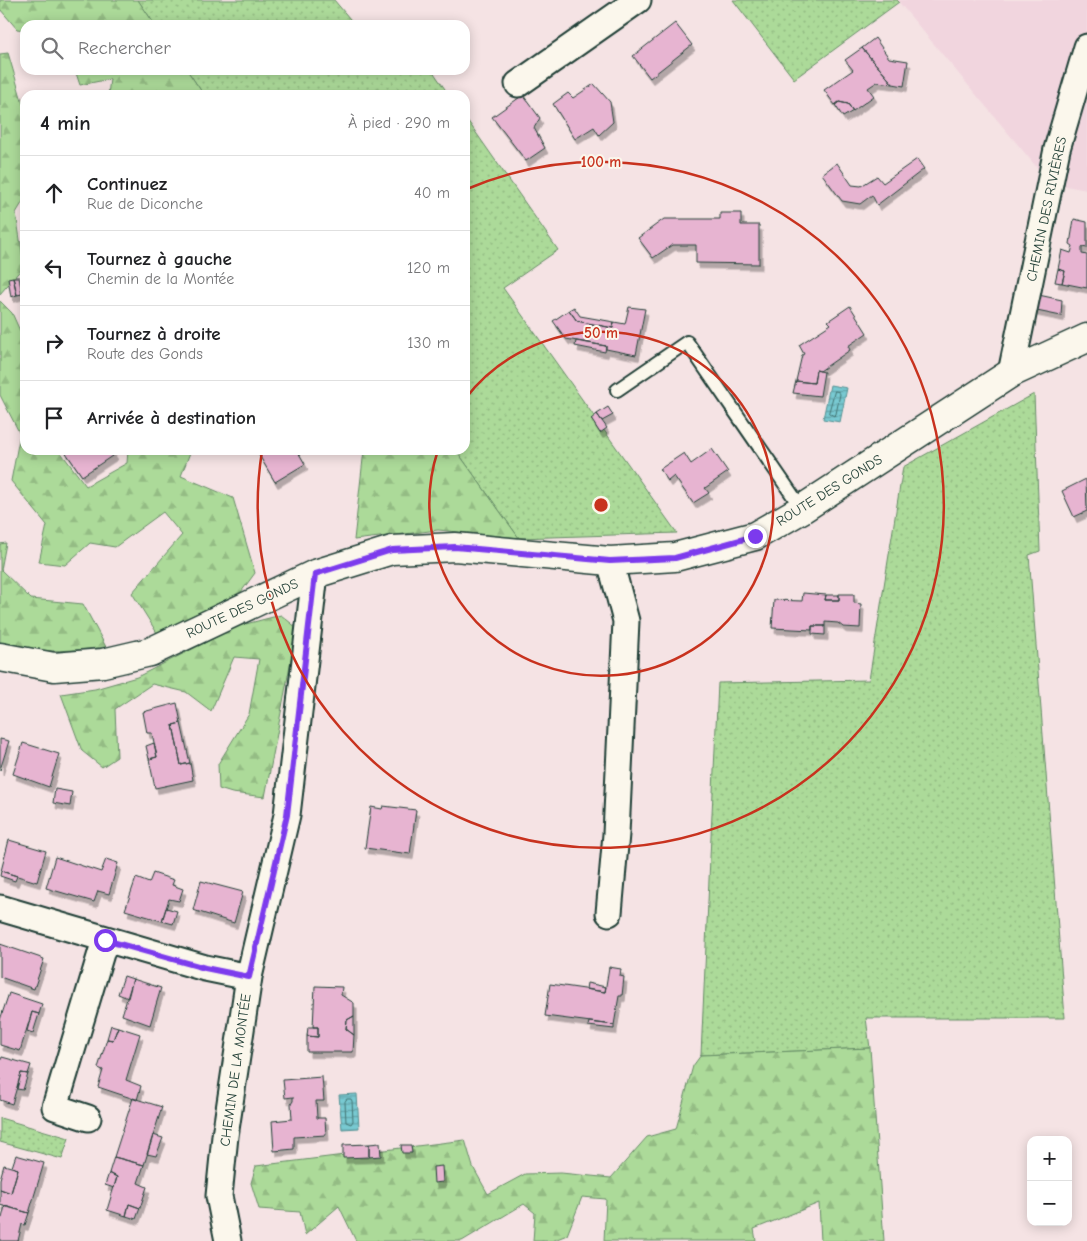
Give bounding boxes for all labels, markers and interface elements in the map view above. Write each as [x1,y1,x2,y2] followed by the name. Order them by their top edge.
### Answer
[20,20,470,75] search box
[38,34,66,62] icon: search
[78,37,171,59] text: Rechercher
[40,111,91,135] text: 4 min
[348,114,450,132] text: À pied · 290 m
[1023,135,1070,283] street label: CHEMIN DES RIVIÈRES
[581,153,621,171] text: 100 m
[87,173,167,195] text: Continuez
[40,179,68,207] icon: ahead
[414,184,450,202] text: 40 m
[87,195,203,213] text: Rue de Diconche
[87,248,232,270] text: Tournez à gauche
[40,254,68,282] icon: left
[407,259,450,277] text: 120 m
[87,270,234,288] text: Chemin de la Montée
[87,323,221,345] text: Tournez à droite
[584,324,618,342] text: 50 m
[40,329,68,357] icon: right
[407,334,450,352] text: 130 m
[87,345,203,363] text: Route des Gonds
[40,404,68,432] icon: arrive
[87,407,256,429] text: Arrivée à destination
[773,451,886,530] street label: ROUTE DES GONDS
[592,496,610,514] centre of rings
[744,525,767,548] route end
[183,575,301,642] street label: ROUTE DES GONDS
[94,929,117,952] route start
[216,993,255,1148] street label: CHEMIN DE LA MONTÉE
[1027,1136,1072,1226] map controls
[1027,1136,1072,1181] button: +
[1027,1181,1072,1226] button: −

